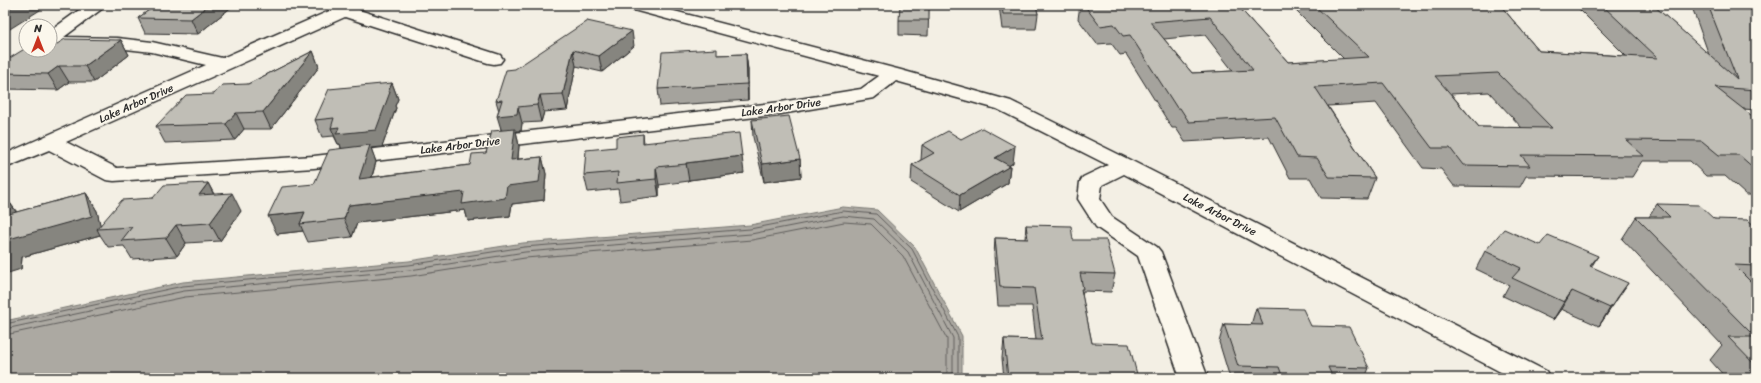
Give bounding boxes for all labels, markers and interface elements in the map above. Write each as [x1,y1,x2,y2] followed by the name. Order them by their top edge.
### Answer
[18,18,58,58] north arrow
[33,19,42,38] text: N
[96,78,177,128] street label: Lake Arbor Drive
[740,92,822,122] street label: Lake Arbor Drive
[419,131,501,160] street label: Lake Arbor Drive
[1180,188,1260,241] street label: Lake Arbor Drive

